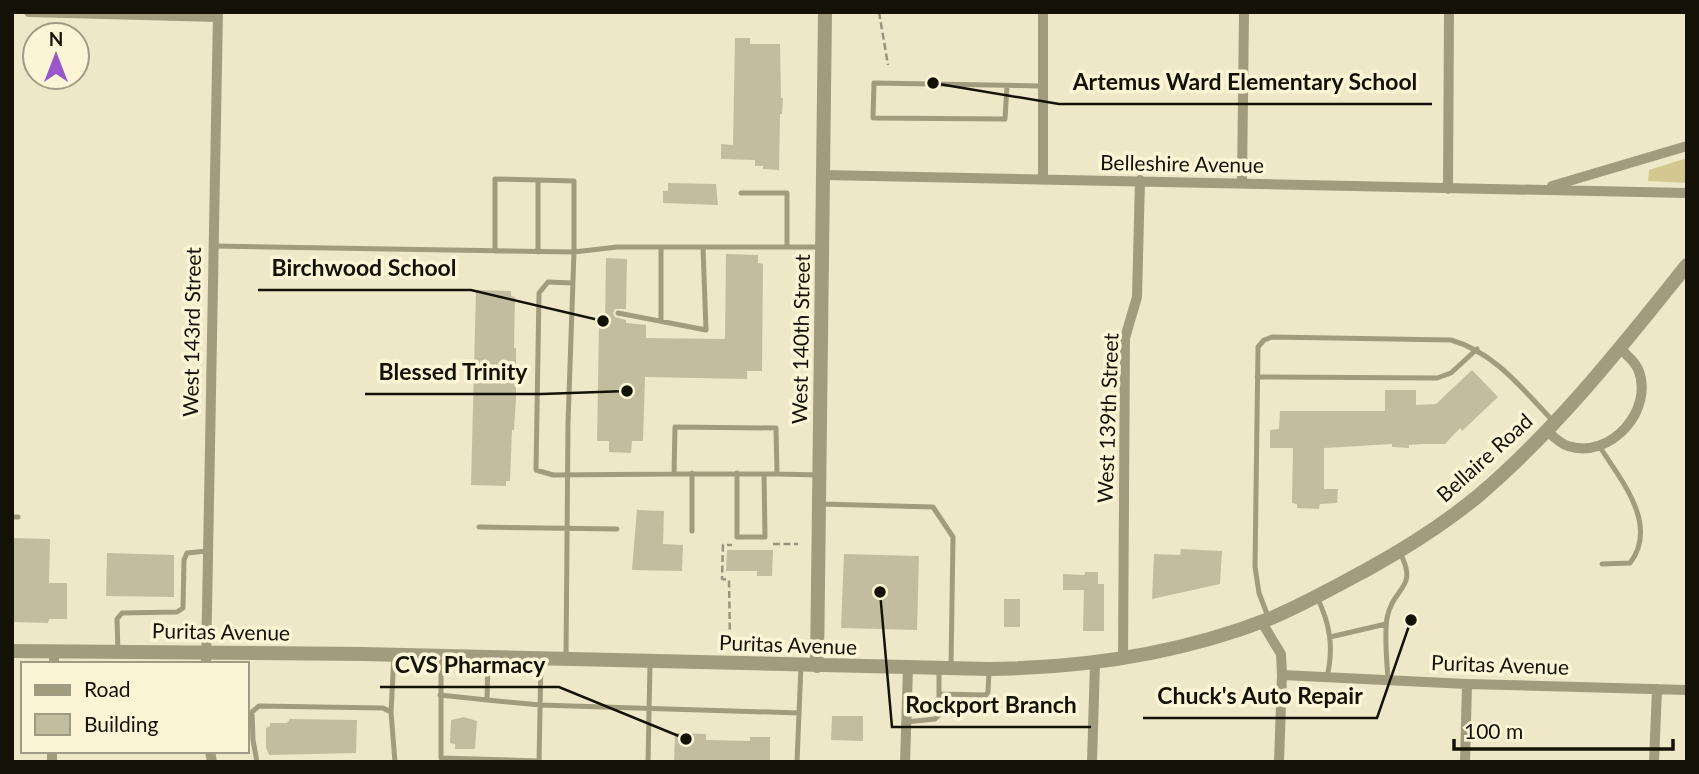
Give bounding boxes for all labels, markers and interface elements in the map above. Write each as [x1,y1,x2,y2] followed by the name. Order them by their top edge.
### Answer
[21,21,91,91] north arrow
[49,27,63,50] text: N
[1059,60,1432,104] callout: Artemus Ward Elementary School
[1072,67,1417,95] text: Artemus Ward Elementary School
[1100,149,1264,177] street label: Belleshire Avenue
[177,246,205,417] street label: West 143rd Street
[258,246,471,290] callout: Birchwood School
[271,253,457,281] text: Birchwood School
[786,253,814,424] street label: West 140th Street
[1092,332,1122,503] street label: West 139th Street
[365,350,542,394] callout: Blessed Trinity
[379,357,528,385] text: Blessed Trinity
[1431,408,1537,506] street label: Bellaire Road
[152,617,290,645] street label: Puritas Avenue
[719,629,857,659] street label: Puritas Avenue
[380,643,559,687] callout: CVS Pharmacy
[1431,649,1569,679] street label: Puritas Avenue
[395,650,546,678] text: CVS Pharmacy
[21,662,248,753] legend
[1143,674,1377,718] callout: Chuck's Auto Repair
[84,676,131,701] text: Road
[1157,681,1363,709] text: Chuck's Auto Repair
[892,683,1091,727] callout: Rockport Branch
[905,690,1077,718] text: Rockport Branch
[1454,708,1673,752] scale bar
[84,711,159,736] text: Building
[1464,718,1523,743] text: 100 m

